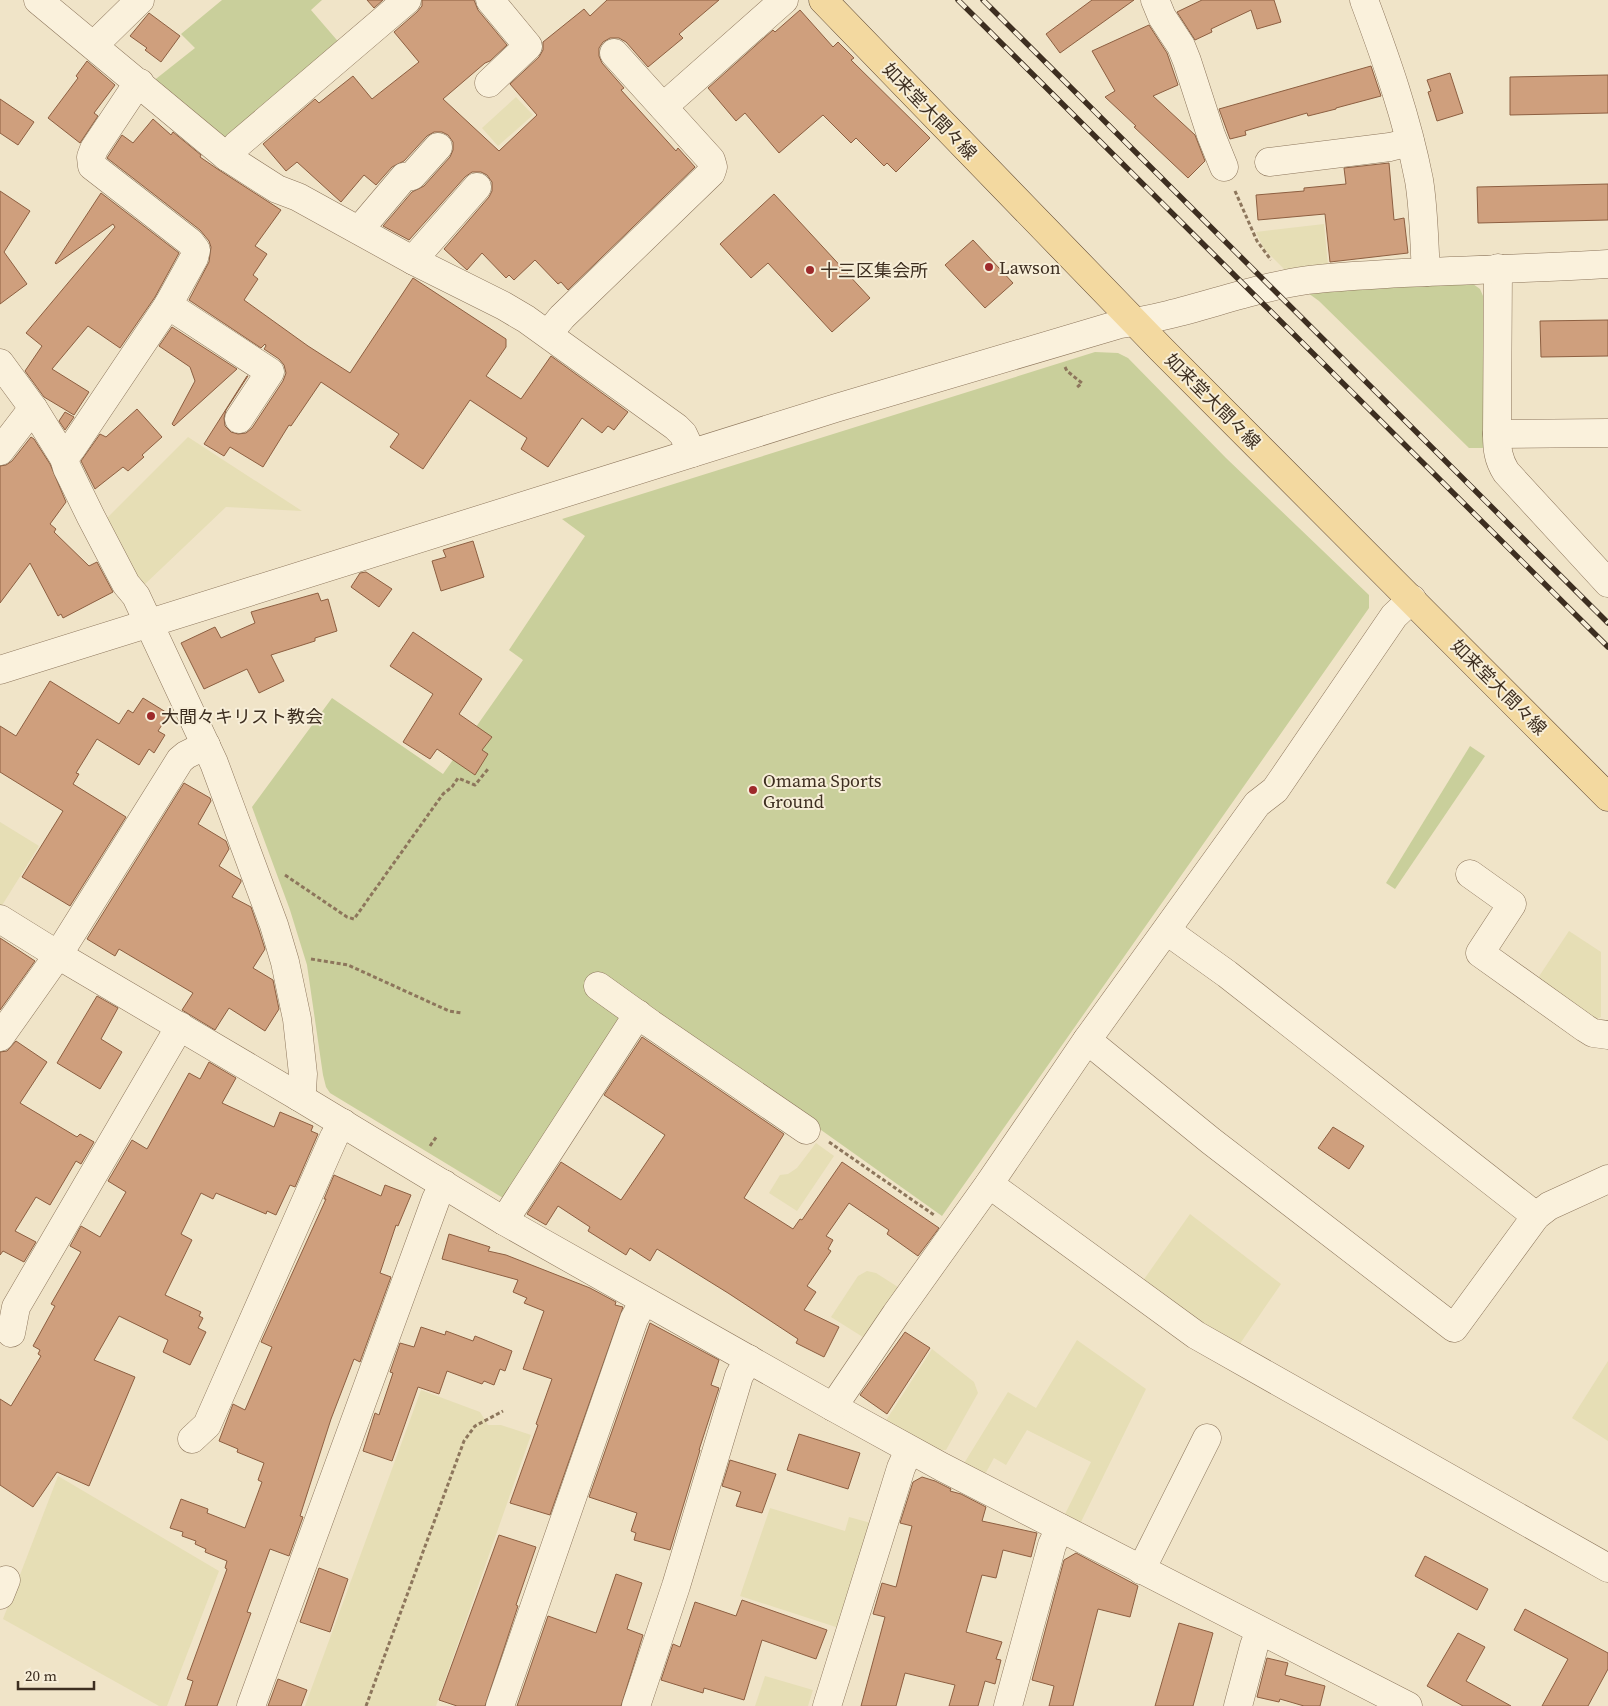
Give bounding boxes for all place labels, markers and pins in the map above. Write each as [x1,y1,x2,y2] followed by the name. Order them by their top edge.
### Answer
[999,255,1061,280] place label: Lawson
[820,258,928,283] place label: 十三区集会所
[983,261,995,273] marker: Lawson
[804,264,816,276] marker: 十三区集会所
[161,704,323,729] place label: 大間々キリスト教会
[145,710,157,722] marker: 大間々キリスト教会
[763,768,882,814] place label: Omama Sports Ground
[747,784,759,796] marker: Omama Sports Ground

